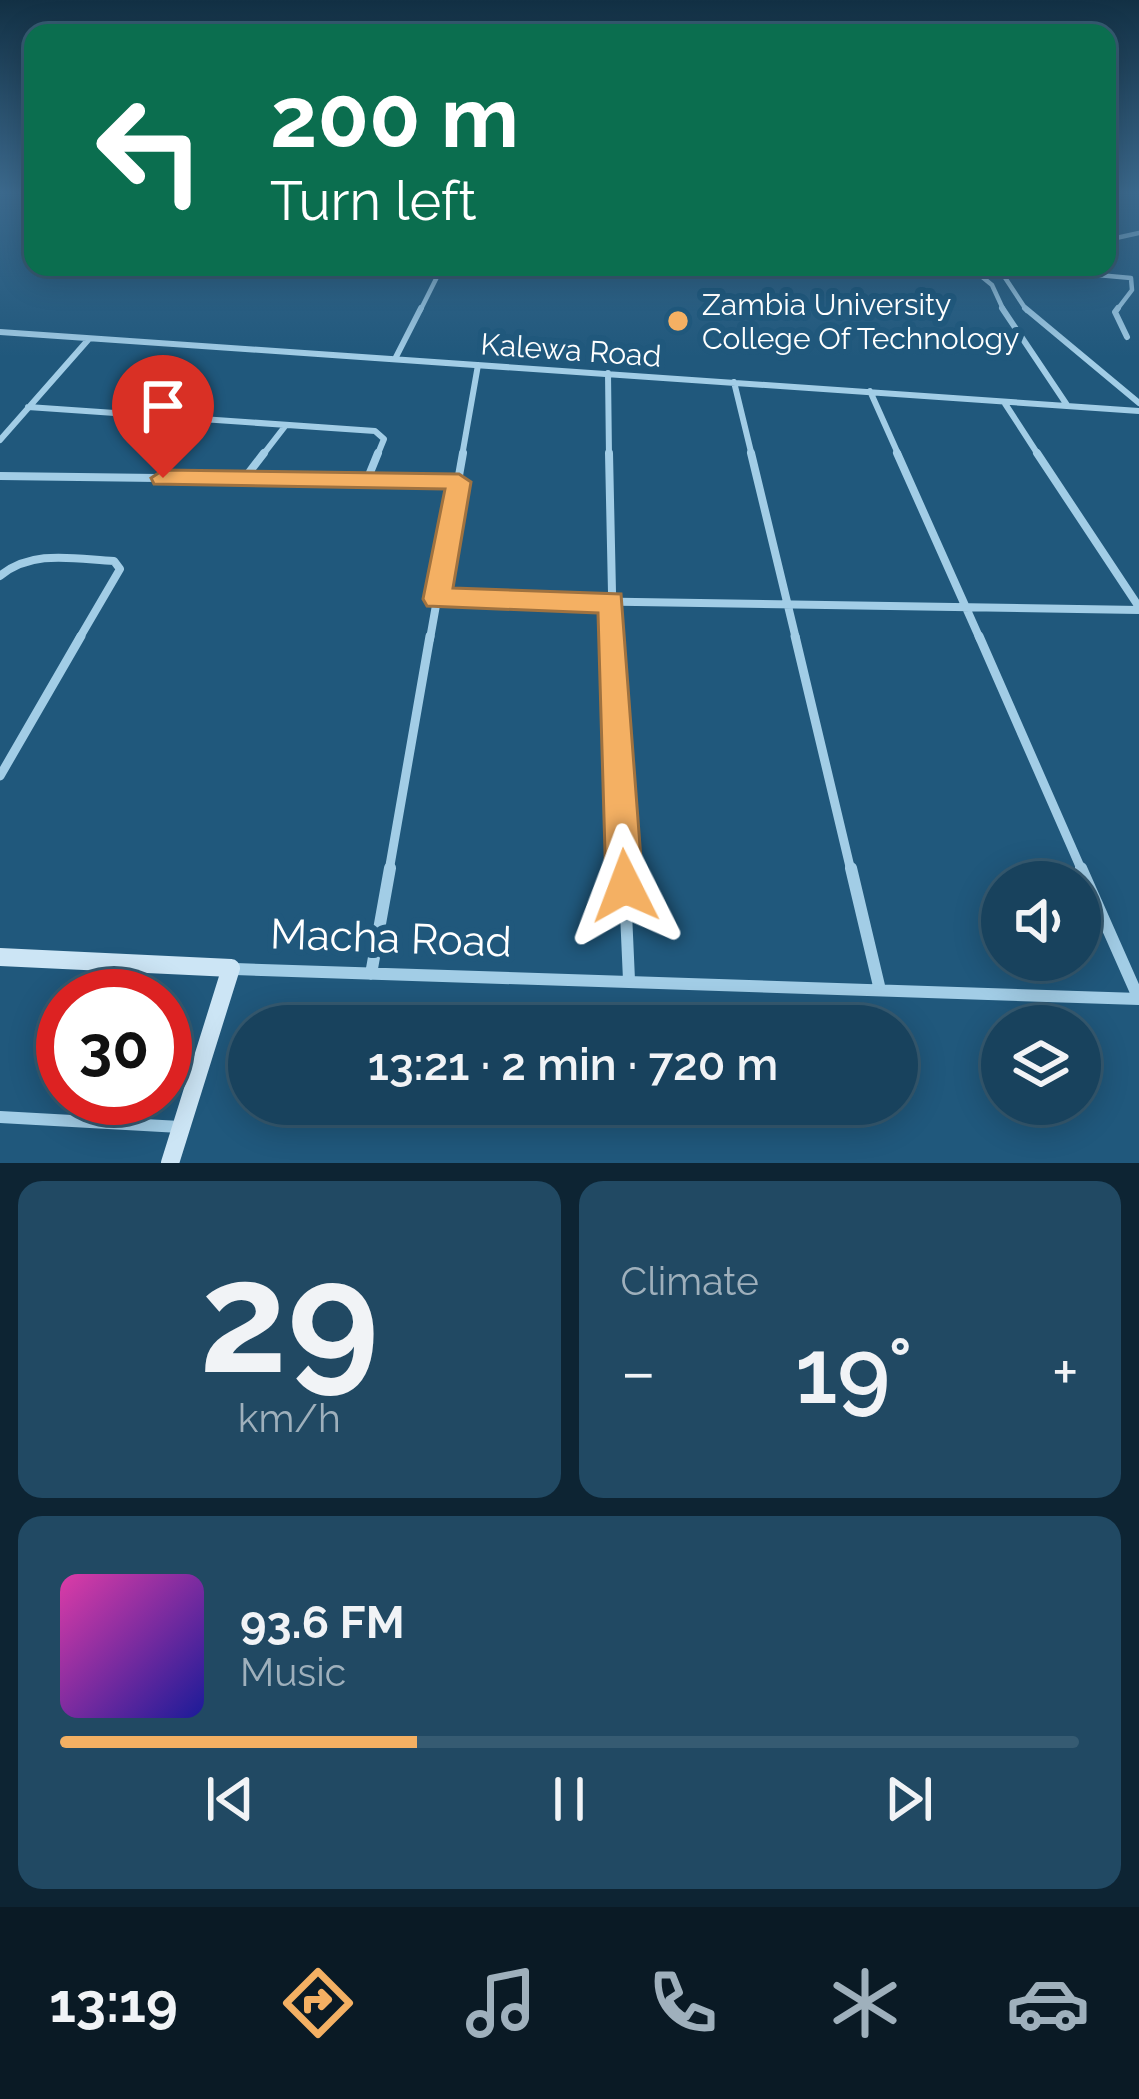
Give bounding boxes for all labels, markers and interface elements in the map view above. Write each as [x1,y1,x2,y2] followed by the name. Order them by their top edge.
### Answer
[270,68,519,167] text: 200 m
[72,72,228,228] icon: left
[270,169,477,233] text: Turn left
[702,287,1019,356] place label: Zambia University College Of Technology
[665,308,691,334] marker: Zambia University College Of Technology
[480,326,662,374] street label: Kalewa Road
[112,355,214,478] pin
[130,373,196,439] icon: arrive
[562,823,688,949] position arrow
[981,861,1101,1125] map controls
[981,861,1101,981] button: sound
[270,909,512,967] street label: Macha Road
[36,969,192,1125] speed limit sign: 30
[981,1005,1101,1125] button: layers
[368,1038,778,1091] text: 13:21 · 2 min · 720 m
[199,1225,379,1409] text: 29
[621,1258,759,1304] text: Climate
[795,1318,913,1424] text: 19°
[621,1333,656,1410] text: −
[1052,1333,1079,1410] text: +
[238,1395,341,1441] text: km/h
[240,1596,405,1649] text: 93.6 FM
[240,1649,346,1695] text: Music
[197,1766,263,1832] icon: previous
[536,1766,602,1832] icon: pause
[876,1766,942,1832] icon: next
[276,1961,360,2045] icon: directions
[459,1961,543,2045] icon: music
[641,1961,725,2045] icon: phone
[823,1961,907,2045] icon: climate
[1006,1961,1090,2045] icon: car
[49,1971,178,2035] text: 13:19

